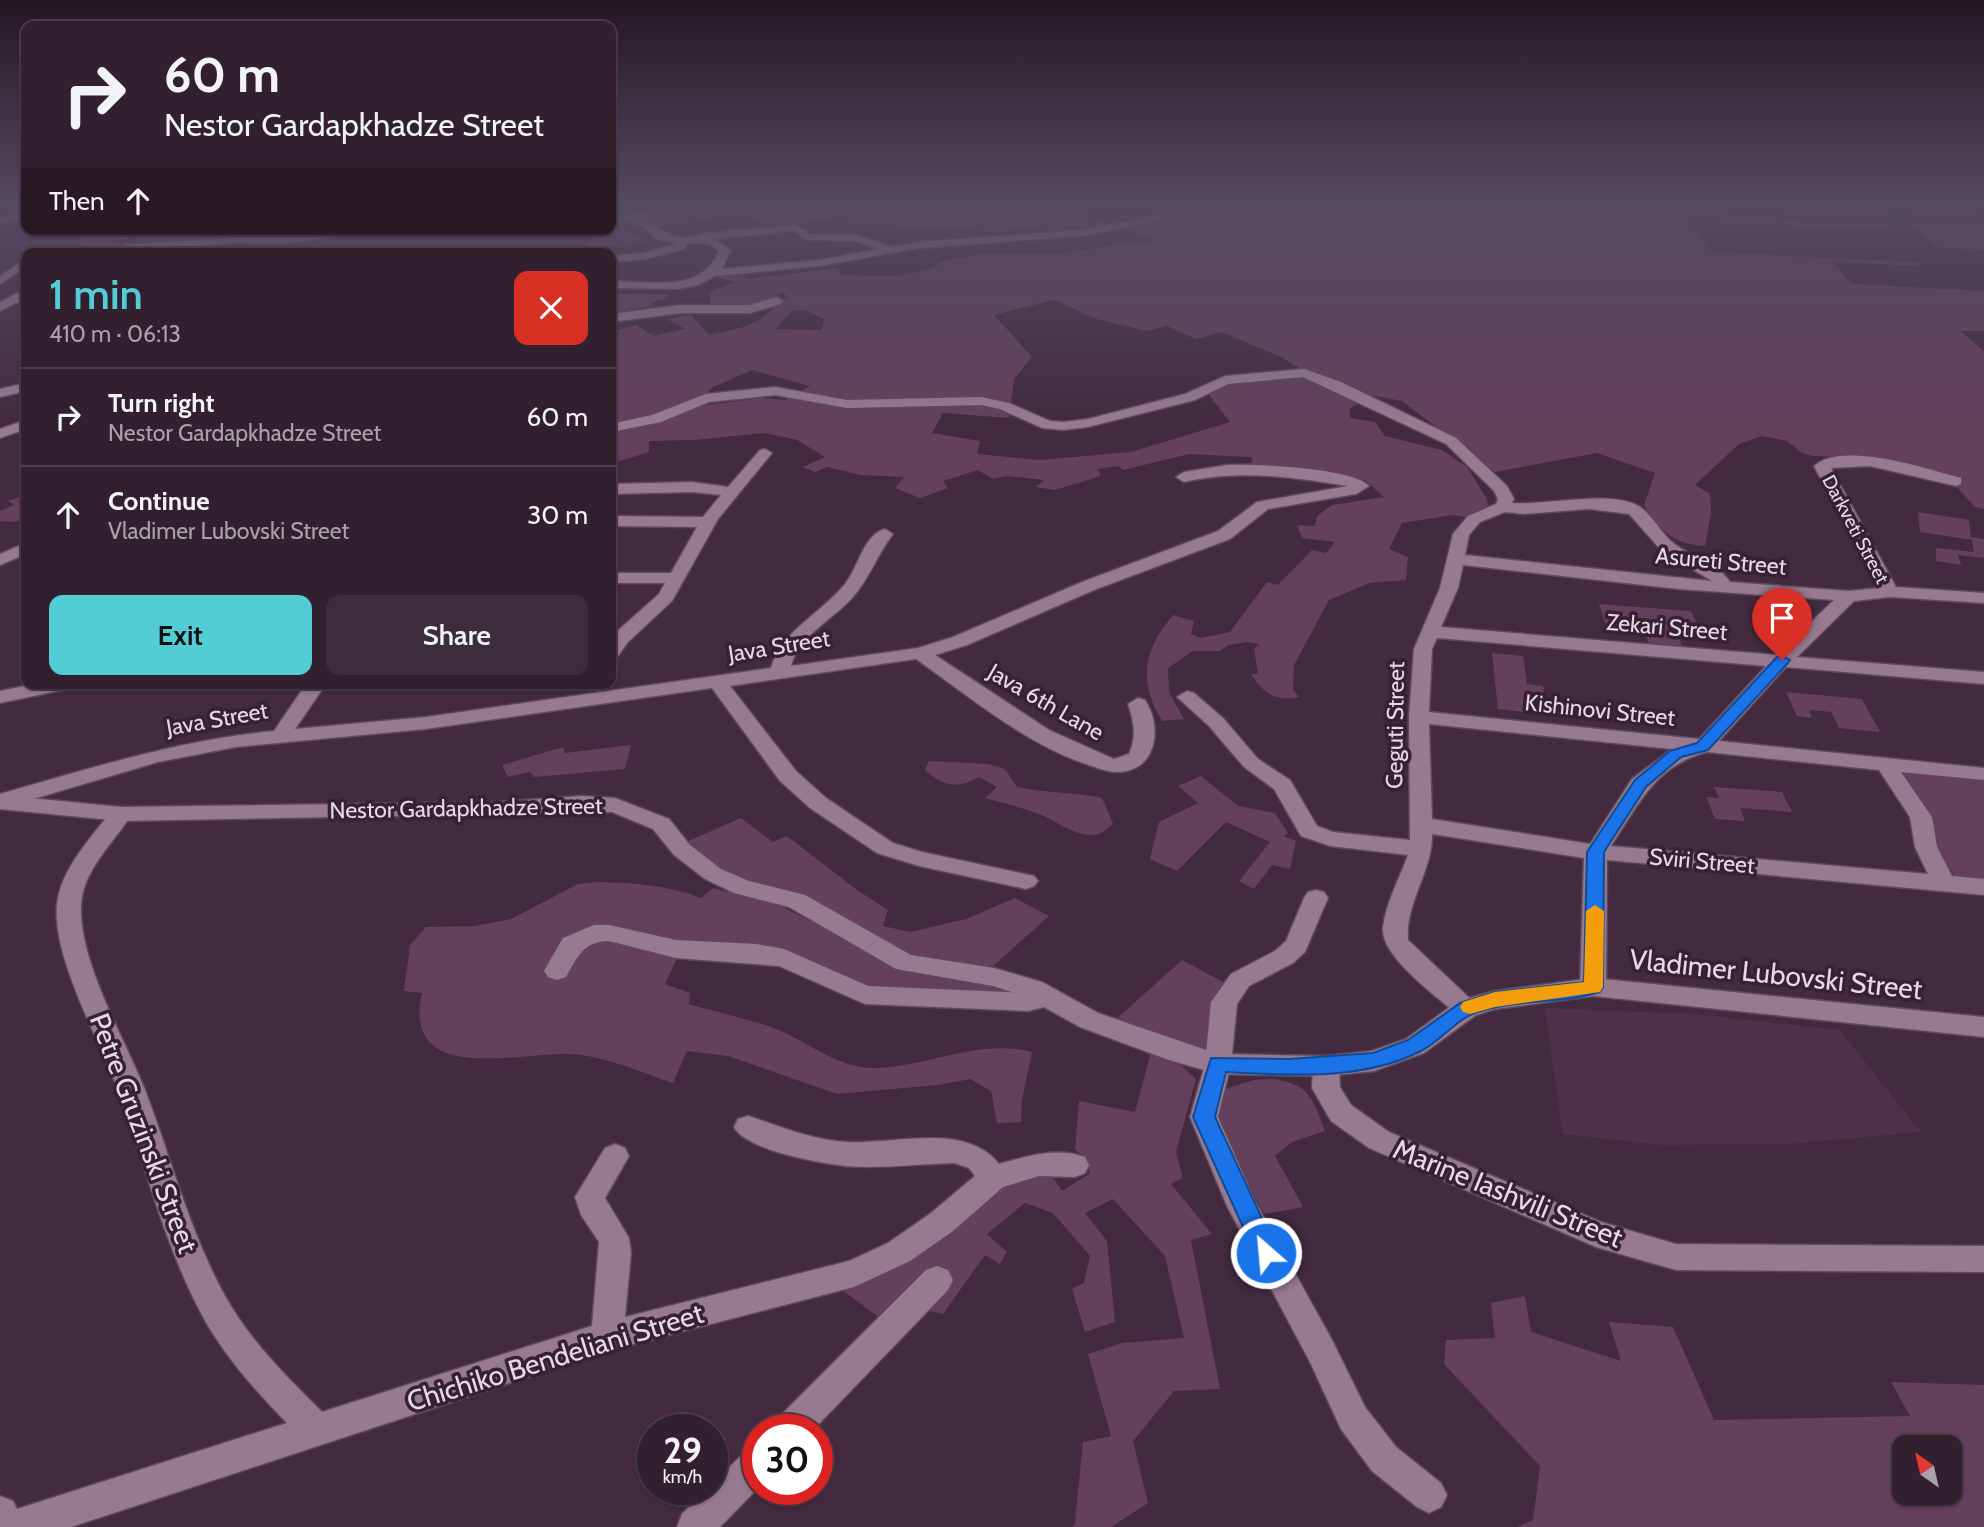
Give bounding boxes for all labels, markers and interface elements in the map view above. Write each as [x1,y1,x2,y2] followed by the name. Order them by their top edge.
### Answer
[164,45,280,104] text: 60 m
[49,49,140,140] icon: right
[164,105,544,144] text: Nestor Gardapkhadze Street
[119,182,157,220] icon: ahead
[49,185,105,217] text: Then
[49,268,143,320] text: 1 min
[514,271,588,345] button: close
[49,320,181,348] text: 410 m · 06:13
[108,387,214,419] text: Turn right
[49,398,87,436] icon: right
[526,401,588,433] text: 60 m
[108,419,381,447] text: Nestor Gardapkhadze Street
[1817,471,1894,588] street label: Darkveti Street
[108,485,210,517] text: Continue
[49,496,87,534] icon: ahead
[527,499,588,531] text: 30 m
[108,517,349,545] text: Vladimer Lubovski Street
[1654,541,1788,581] street label: Asureti Street
[1752,588,1812,660] pin
[49,595,312,675] button: Exit
[326,595,588,675] button: Share
[1763,599,1801,637] icon: arrive
[1605,608,1729,646] street label: Zekari Street
[725,624,832,668] street label: Java Street
[982,657,1109,747] street label: Java 6th Lane
[1380,661,1410,789] street label: Geguti Street
[1523,688,1677,732] street label: Kishinovi Street
[163,696,270,742] street label: Java Street
[329,792,603,824] street label: Nestor Gardapkhadze Street
[1648,842,1756,880] street label: Sviri Street
[1628,942,1924,1006] street label: Vladimer Lubovski Street
[83,1008,205,1258] street label: Petre Gruzinski Street
[1388,1131,1628,1255] street label: Marine Iashvili Street
[1229,1216,1303,1290] position arrow
[403,1296,707,1418] street label: Chichiko Bendeliani Street
[742,1414,833,1505] speed limit sign: 30
[663,1429,702,1472] text: 29
[1892,1435,1962,1505] north arrow
[1892,1435,1962,1505] map controls
[663,1466,702,1488] text: km/h

